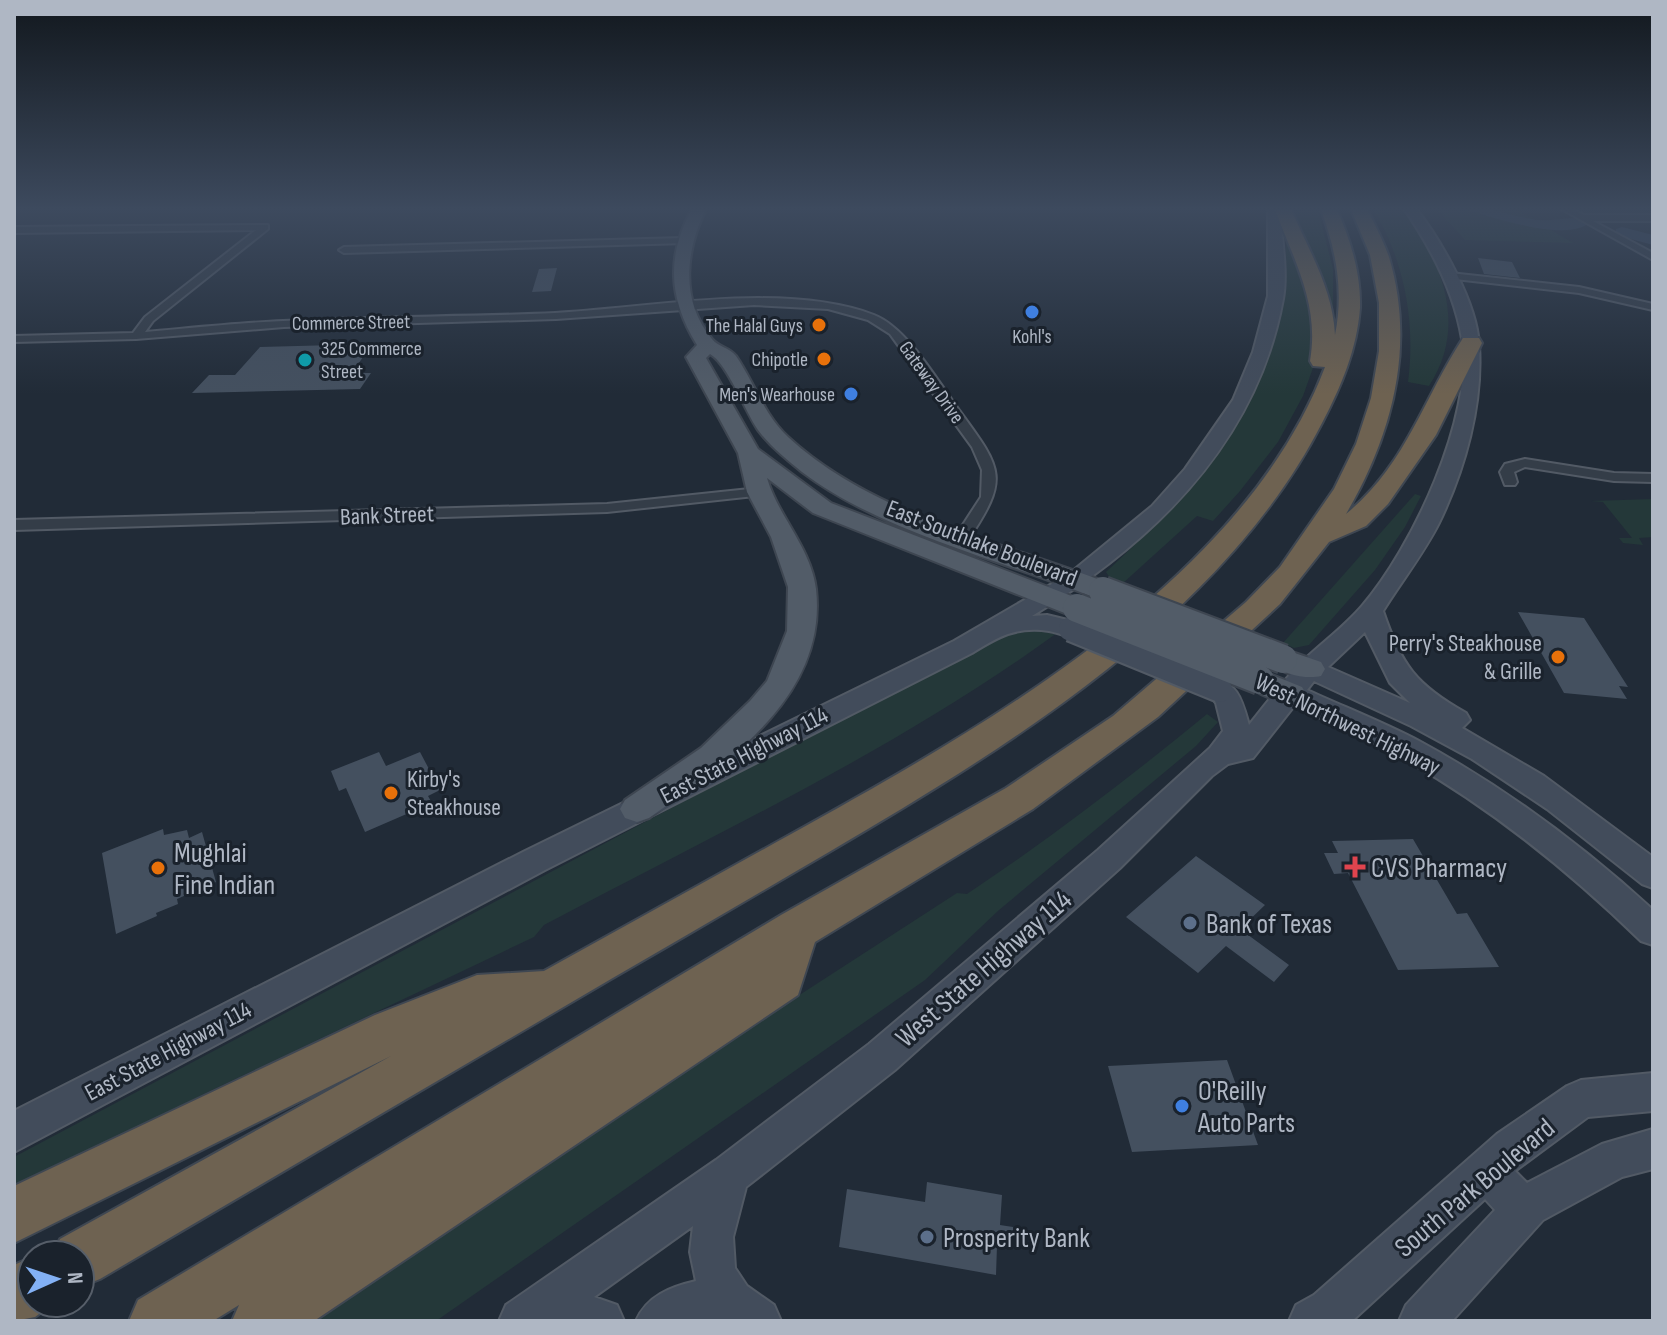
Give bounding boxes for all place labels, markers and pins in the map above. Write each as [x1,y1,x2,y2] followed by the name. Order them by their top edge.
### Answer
[1023,303,1041,321] marker: Kohl's
[706,314,803,338] place label: The Halal Guys
[810,316,828,334] marker: The Halal Guys
[1012,325,1052,349] place label: Kohl's
[321,337,422,384] place label: 325 Commerce Street
[752,348,808,372] place label: Chipotle
[815,350,833,368] marker: Chipotle
[296,351,314,369] marker: 325 Commerce Street
[719,383,835,407] place label: Men's Wearhouse
[842,385,860,403] marker: Men's Wearhouse
[1389,629,1542,686] place label: Perry's Steakhouse & Grille
[1549,648,1567,666] marker: Perry's Steakhouse & Grille
[407,765,501,822] place label: Kirby's Steakhouse
[382,784,400,802] marker: Kirby's Steakhouse
[174,837,275,902] place label: Mughlai Fine Indian
[1371,852,1507,885] place label: CVS Pharmacy
[1346,858,1364,876] marker: CVS Pharmacy
[149,859,167,877] marker: Mughlai Fine Indian
[1206,908,1332,941] place label: Bank of Texas
[1181,914,1199,932] marker: Bank of Texas
[1197,1075,1295,1140] place label: O'Reilly Auto Parts
[1173,1097,1191,1115] marker: O'Reilly Auto Parts
[943,1222,1090,1255] place label: Prosperity Bank
[918,1228,936,1246] marker: Prosperity Bank

